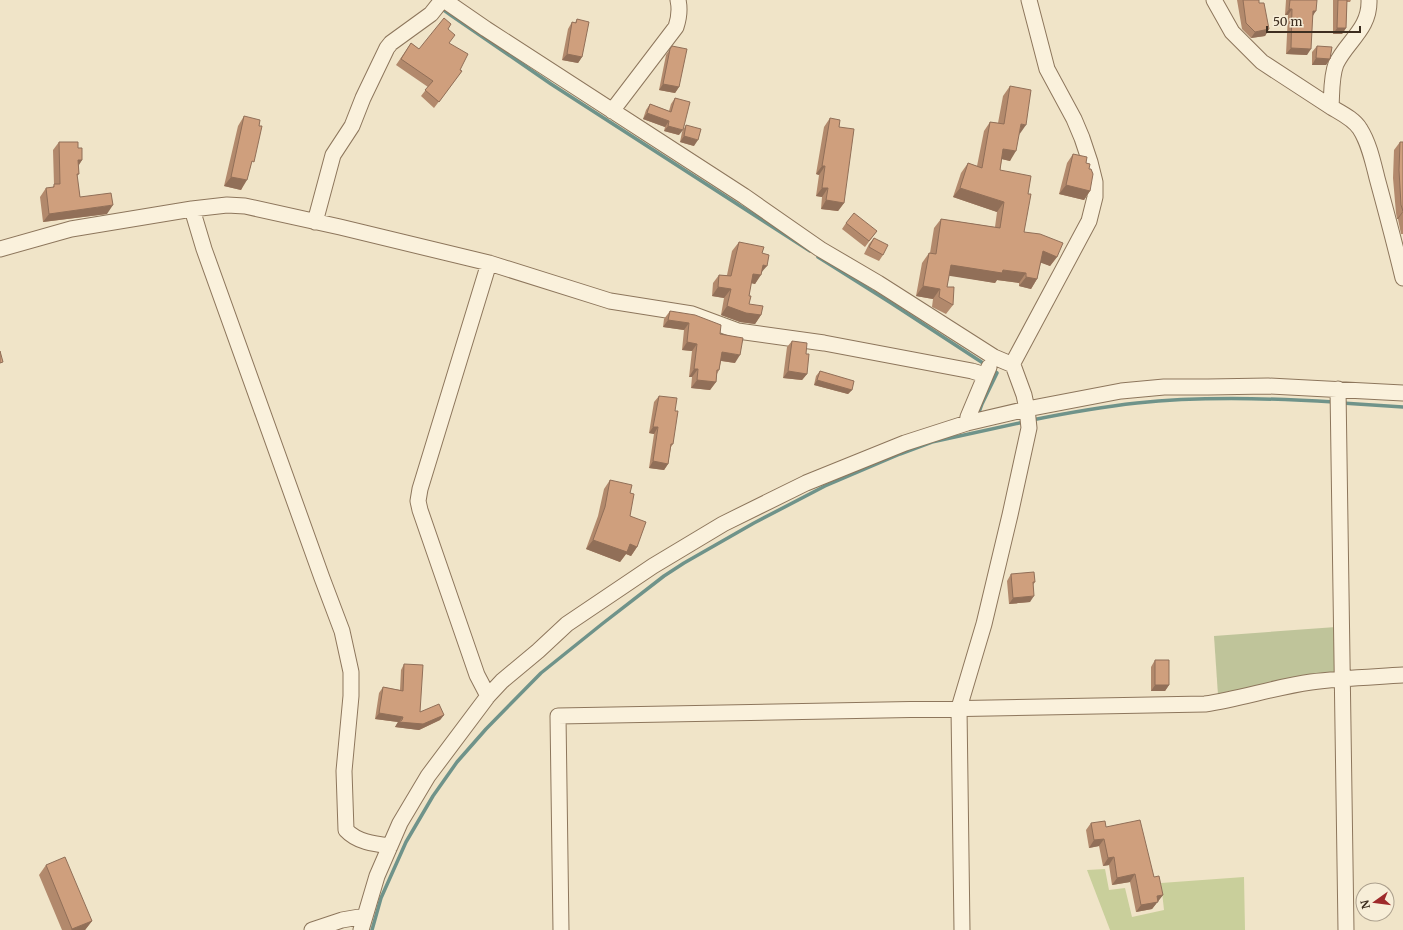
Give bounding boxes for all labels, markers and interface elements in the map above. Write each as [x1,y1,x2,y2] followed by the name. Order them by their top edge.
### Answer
[1267,8,1360,34] scale bar
[1273,14,1302,29] text: 50 m
[1355,882,1395,922] north arrow
[1357,898,1373,910] text: N

